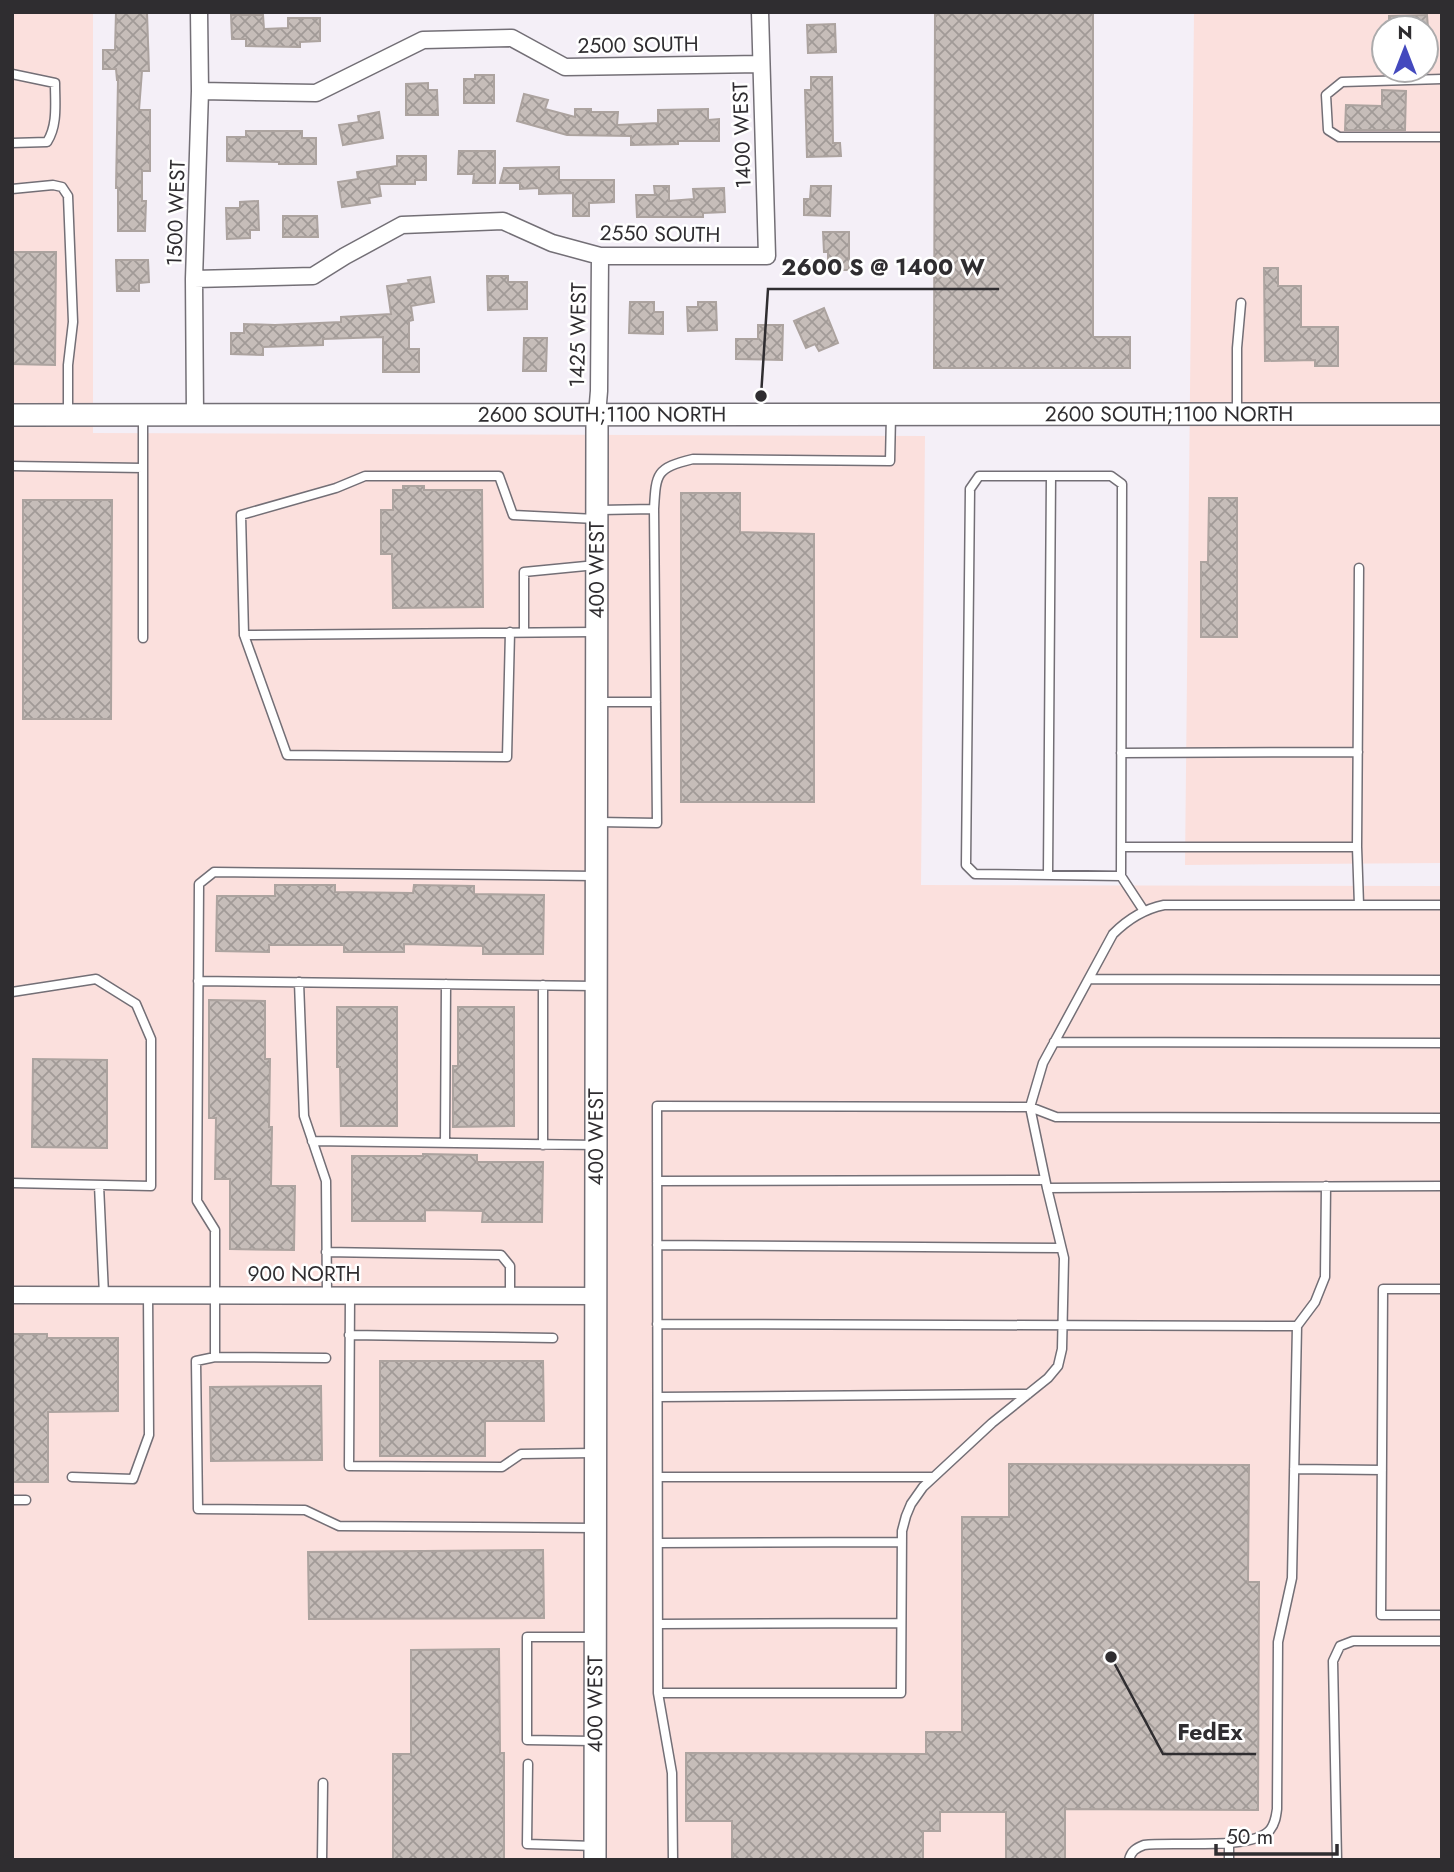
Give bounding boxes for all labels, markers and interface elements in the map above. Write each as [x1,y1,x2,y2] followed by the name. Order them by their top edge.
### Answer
[1370,14,1440,84] north arrow
[1397,19,1413,46] text: N
[577,29,699,61] street label: 2500 SOUTH
[725,81,759,189] street label: 1400 WEST
[159,159,193,267] street label: 1500 WEST
[599,218,721,250] street label: 2550 SOUTH
[768,245,999,289] callout: 2600 S @ 1400 W
[781,250,985,284] text: 2600 S @ 1400 W
[562,282,594,388] street label: 1425 WEST
[1045,399,1293,429] street label: 2600 SOUTH;1100 NORTH
[478,400,726,430] street label: 2600 SOUTH;1100 NORTH
[582,521,612,619] street label: 400 WEST
[581,1088,611,1186] street label: 400 WEST
[247,1259,361,1289] street label: 900 NORTH
[580,1655,610,1753] street label: 400 WEST
[1163,1710,1256,1754] callout: FedEx
[1177,1715,1244,1749] text: FedEx
[1216,1812,1337,1856] scale bar
[1226,1822,1273,1852] text: 50 m

